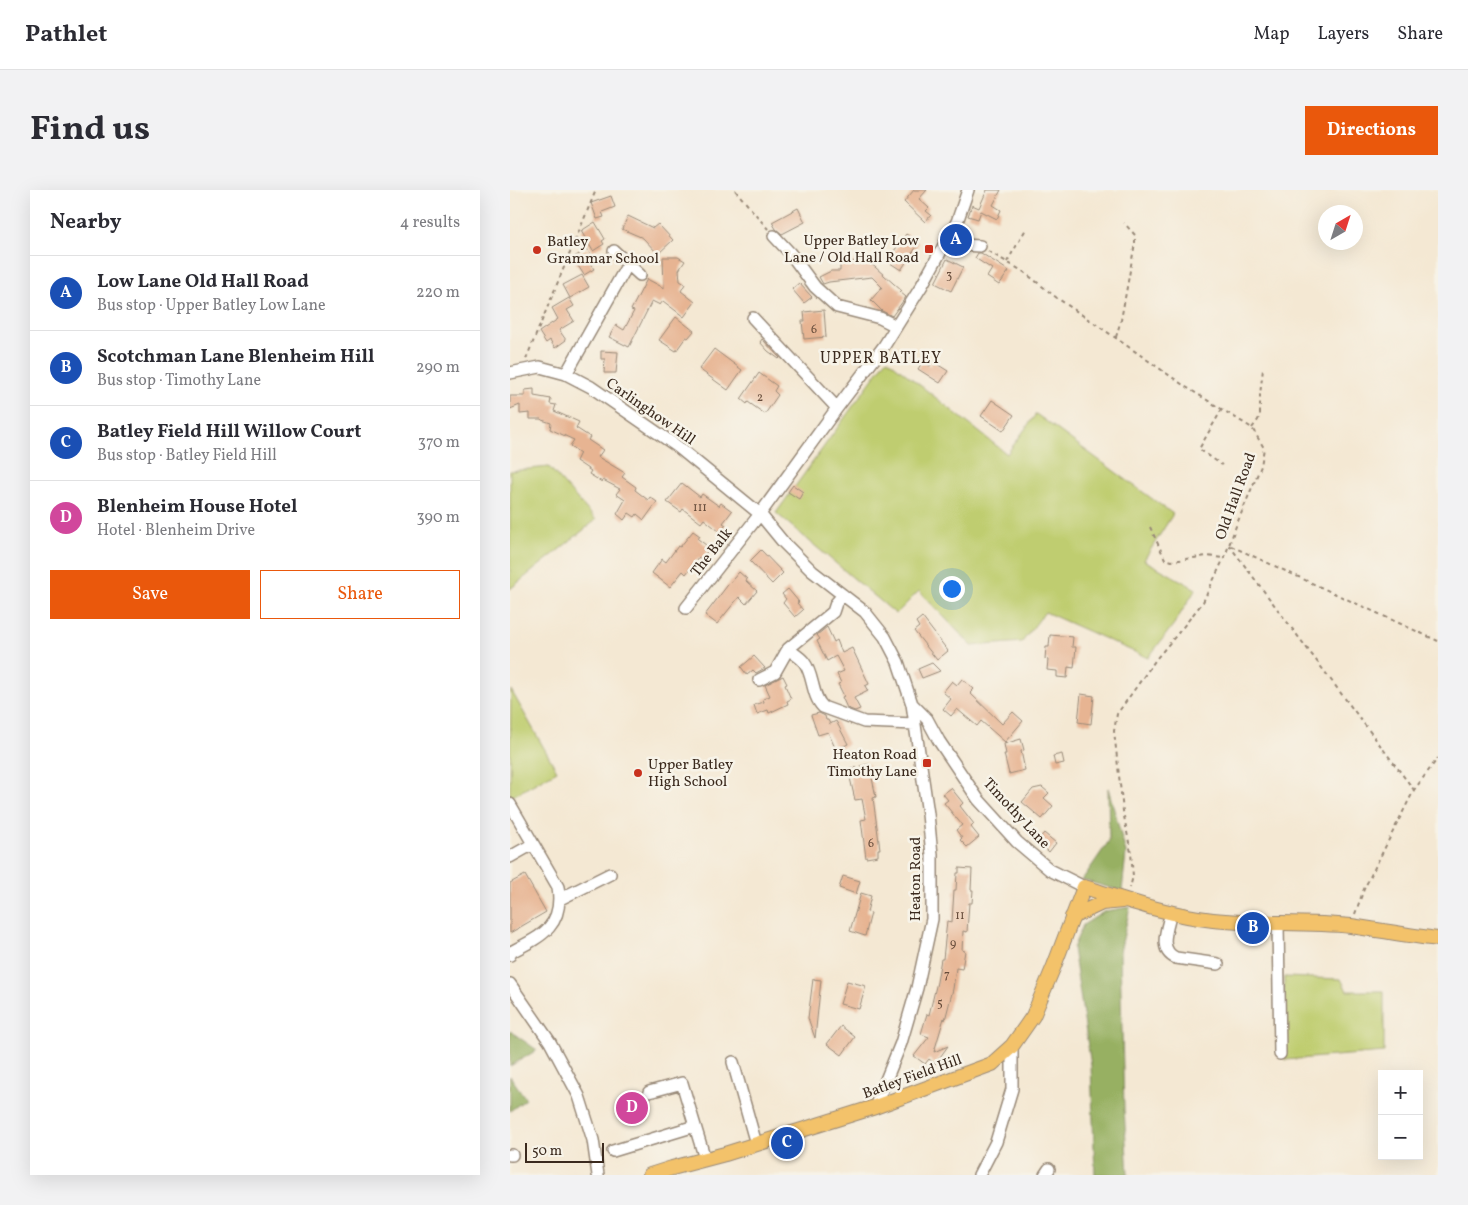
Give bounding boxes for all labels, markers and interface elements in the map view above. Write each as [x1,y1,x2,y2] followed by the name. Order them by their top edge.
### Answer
[25,18,107,52] text: Pathlet
[1253,22,1289,47] text: Map
[1317,22,1369,47] text: Layers
[1397,22,1443,47] text: Share
[30,106,150,154] text: Find us
[1305,106,1438,155] button: Directions
[1318,205,1363,250] north arrow
[50,208,121,237] text: Nearby
[400,212,460,234] text: 4 results
[940,221,972,259] pin: A
[784,231,919,269] place label: Upper Batley Low Lane / Old Hall Road
[547,232,659,270] place label: Batley Grammar School
[923,243,935,255] marker: Upper Batley Low Lane / Old Hall Road
[531,244,543,256] marker: Batley Grammar School
[946,268,952,284] house number: 3
[97,269,309,295] text: Low Lane Old Hall Road
[60,282,72,304] text: A
[416,282,460,304] text: 220 m
[97,295,326,317] text: Bus stop · Upper Batley Low Lane
[811,322,817,338] house number: 6
[97,344,375,370] text: Scotchman Lane Blenheim Hill
[820,348,942,370] district label: UPPER BATLEY
[61,357,71,379] text: B
[416,357,460,379] text: 290 m
[97,370,261,392] text: Bus stop · Timothy Lane
[601,374,699,451] street label: Carlinghow Hill
[757,390,763,406] house number: 2
[97,419,361,445] text: Batley Field Hill Willow Court
[61,432,71,454] text: C
[418,432,460,454] text: 370 m
[97,445,277,467] text: Bus stop · Batley Field Hill
[1211,450,1262,543] street label: Old Hall Road
[97,494,298,520] text: Blenheim House Hotel
[693,500,707,516] house number: 111
[60,507,72,529] text: D
[417,507,460,529] text: 390 m
[97,520,255,542] text: Hotel · Blenheim Drive
[686,524,738,582] street label: The Balk
[50,570,250,619] button: Save
[260,570,460,619] button: Share
[939,576,965,602] your location
[827,745,917,783] place label: Heaton Road Timothy Lane
[648,755,733,793] place label: Upper Batley High School
[921,757,933,769] marker: Heaton Road Timothy Lane
[632,767,644,779] marker: Upper Batley High School
[978,774,1054,854] street label: Timothy Lane
[868,836,874,852] house number: 6
[906,837,927,921] street label: Heaton Road
[955,908,965,924] house number: 11
[1237,909,1269,947] pin: B
[950,936,956,952] house number: 9
[944,967,950,983] house number: 7
[937,996,943,1012] house number: 5
[860,1050,965,1105] street label: Batley Field Hill
[1378,1070,1423,1160] map controls
[1378,1070,1423,1115] button: +
[616,1089,648,1127] pin: D
[1378,1115,1423,1160] button: −
[771,1124,803,1162] pin: C
[525,1140,604,1163] scale bar
[532,1142,562,1161] text: 50 m

